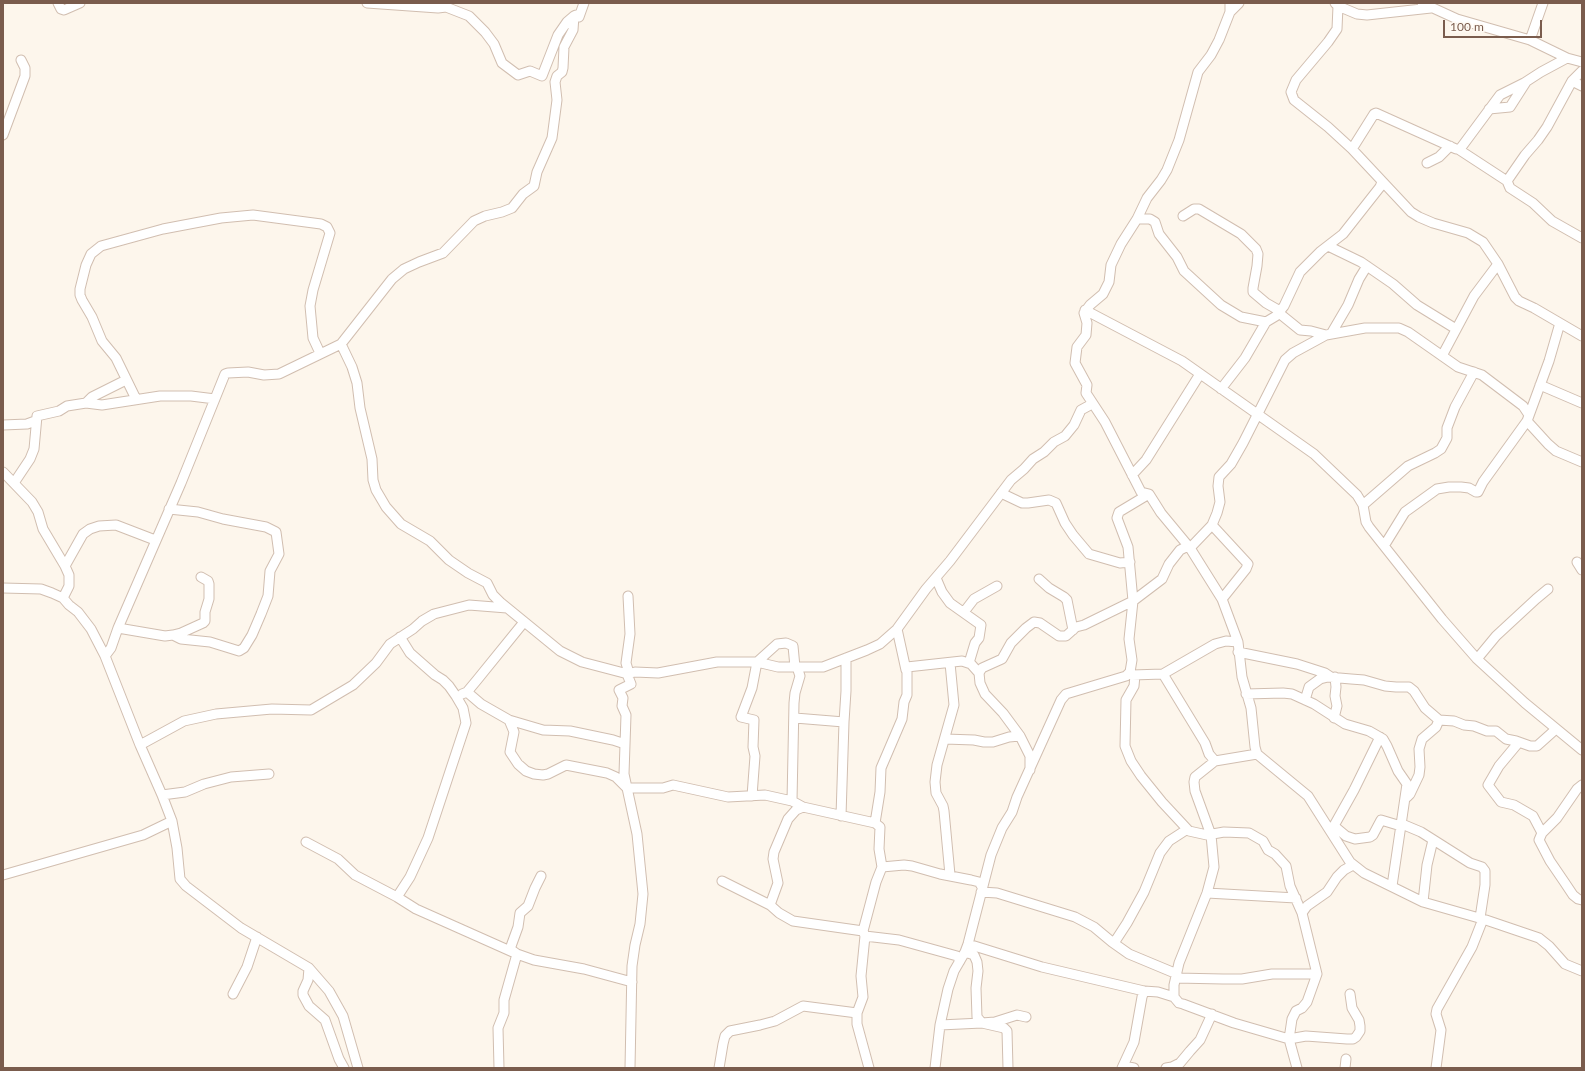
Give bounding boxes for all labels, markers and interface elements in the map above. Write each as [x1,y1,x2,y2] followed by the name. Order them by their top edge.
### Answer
[1445,12,1544,38] scale bar
[1450,19,1484,34] text: 100 m

